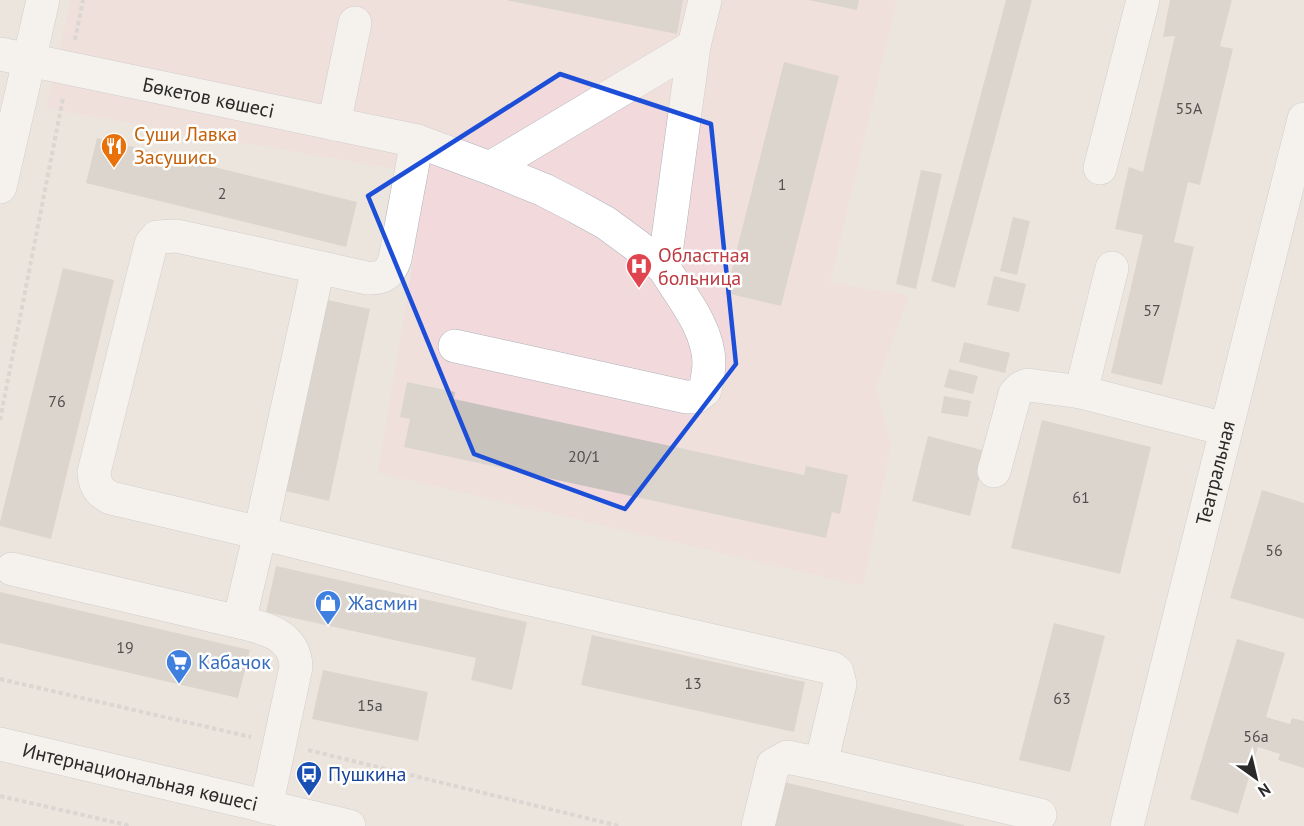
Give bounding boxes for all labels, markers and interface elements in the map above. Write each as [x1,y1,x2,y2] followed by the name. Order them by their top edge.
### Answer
[140,71,277,124] street label: Бөкетов көшесі
[1176,98,1203,118] house number: 55А
[134,121,237,170] place label: Суши Лавка Засушись
[99,131,129,169] restaurant icon: Суши Лавка Засушись
[778,174,786,194] house number: 1
[218,183,226,203] house number: 2
[658,242,749,291] place label: Областная больница
[624,251,654,289] hospital icon: Областная больница
[1143,300,1161,320] house number: 57
[48,391,66,411] house number: 76
[1190,418,1241,528] street label: Театральная
[568,446,600,466] house number: 20/1
[1072,487,1090,507] house number: 61
[1265,540,1283,560] house number: 56
[313,588,343,626] shop icon: Жасмин
[347,590,418,616] place label: Жасмин
[116,637,134,657] house number: 19
[164,647,194,685] supermarket icon: Кабачок
[198,649,271,675] place label: Кабачок
[684,673,702,693] house number: 13
[1053,688,1071,708] house number: 63
[357,695,383,715] house number: 15а
[1243,726,1269,746] house number: 56а
[20,737,261,817] street label: Интернациональная көшесі
[1226,748,1286,808] north arrow
[294,759,324,797] bus stop icon: Пушкина
[328,761,406,787] place label: Пушкина
[1254,779,1274,802] text: N

